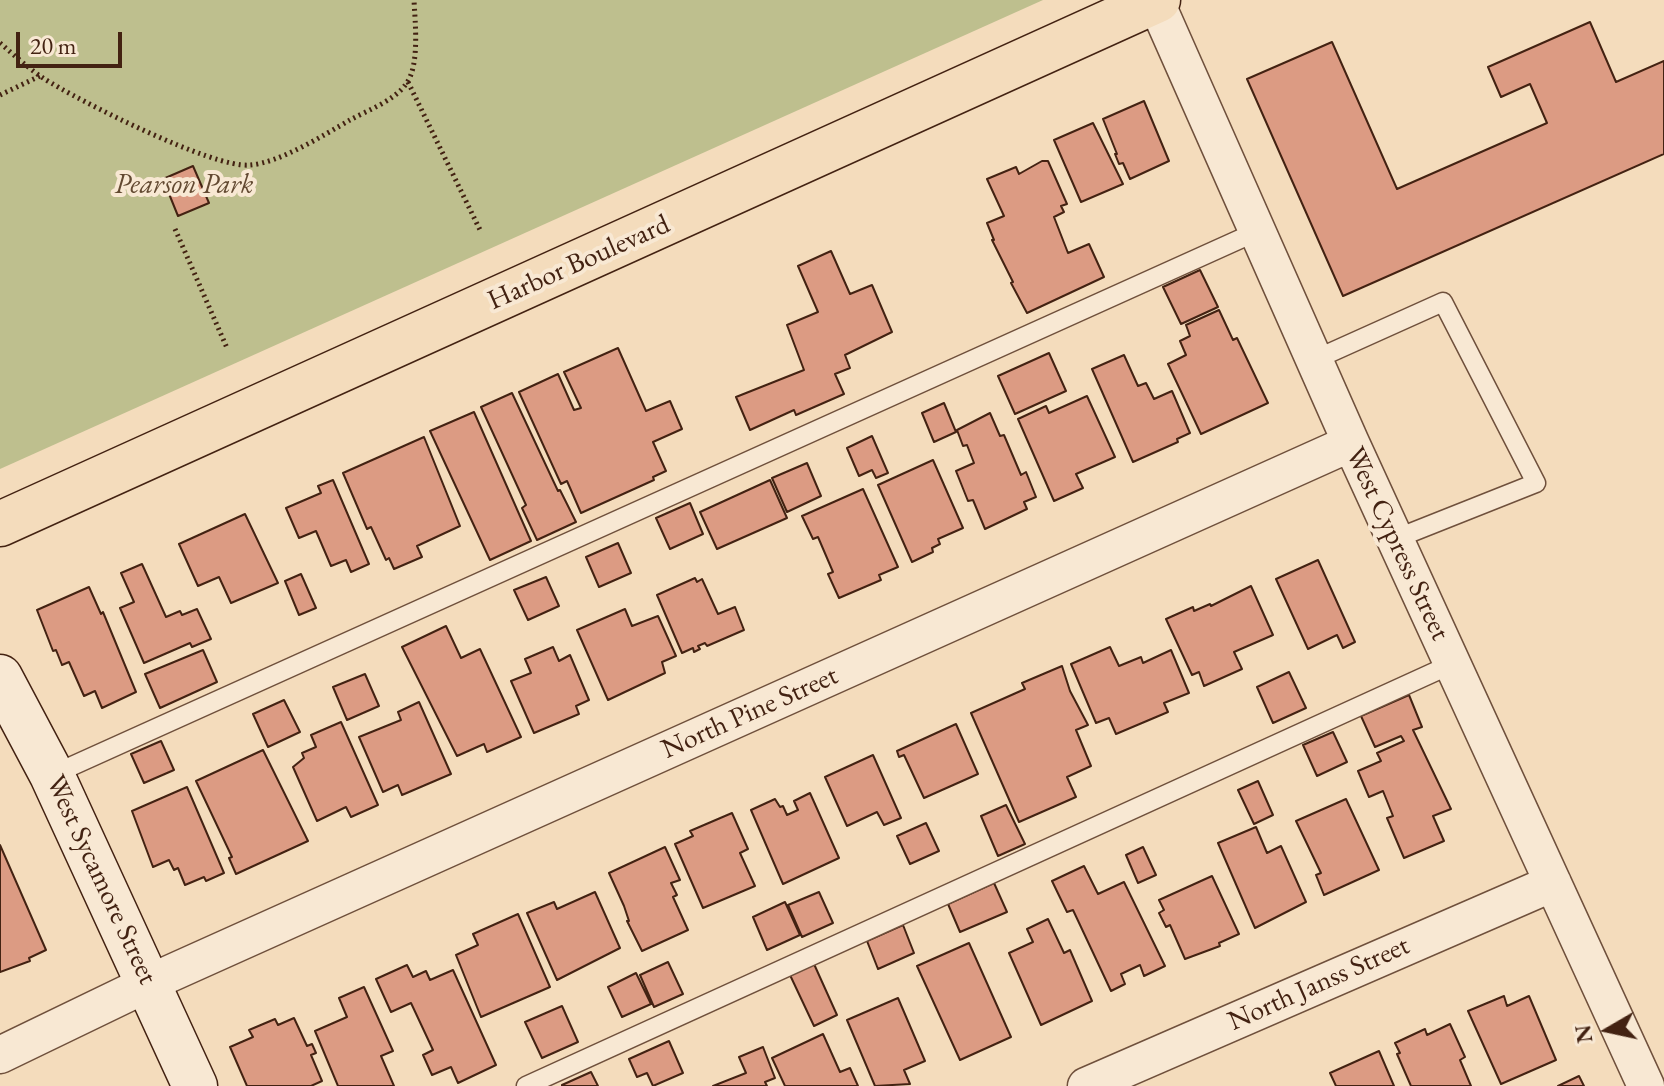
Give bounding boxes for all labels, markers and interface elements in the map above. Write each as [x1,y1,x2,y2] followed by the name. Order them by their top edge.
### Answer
[20,16,126,66] scale bar
[30,30,77,61] text: 20 m
[114,168,254,202] park label: Pearson Park
[483,208,675,318] street label: Harbor Boulevard
[1338,442,1456,646] street label: West Cypress Street
[657,659,843,767] street label: North Pine Street
[38,770,164,990] street label: West Sycamore Street
[1223,929,1415,1039] street label: North Janss Street
[1568,990,1648,1070] north arrow
[1568,1023,1600,1045] text: N

